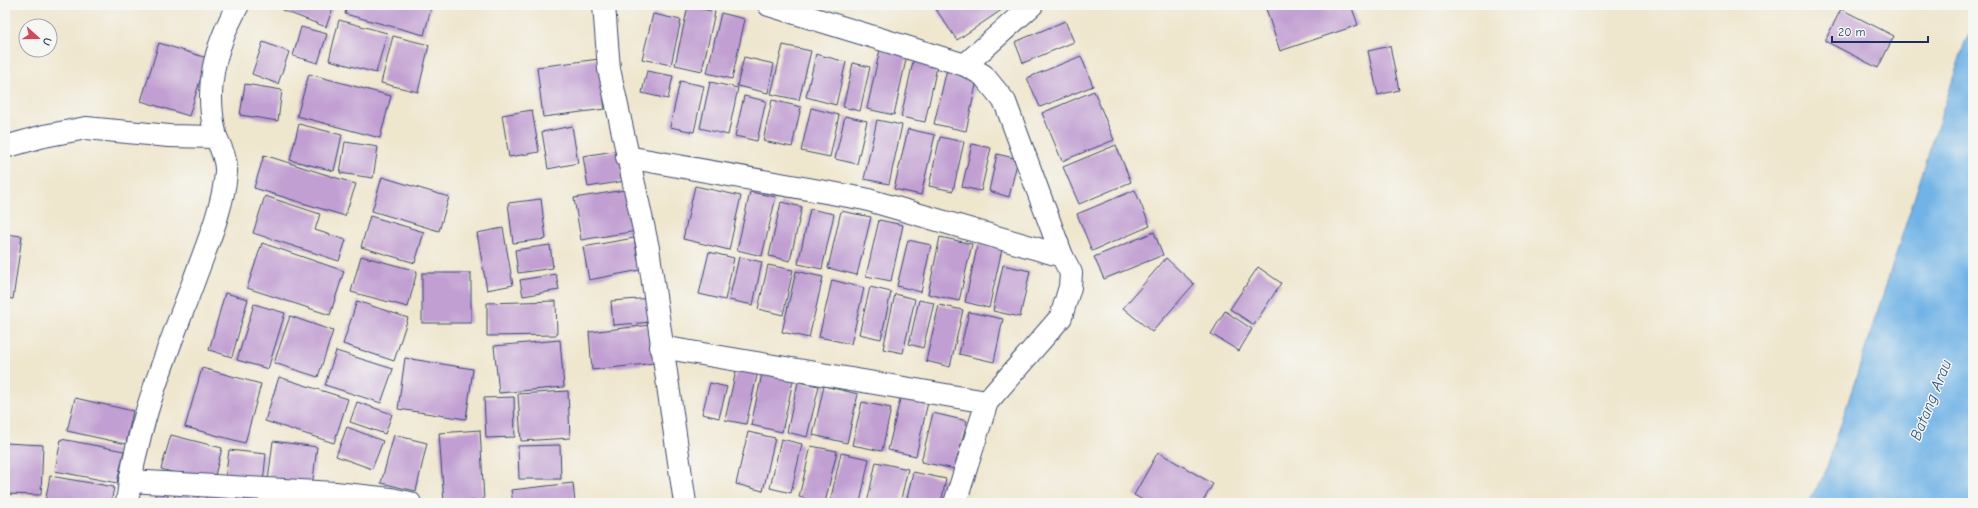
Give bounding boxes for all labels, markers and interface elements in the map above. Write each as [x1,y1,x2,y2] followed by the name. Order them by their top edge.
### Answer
[18,18,58,58] north arrow
[1832,18,1928,44] scale bar
[1838,25,1866,39] text: 20 m
[39,36,54,47] text: U
[1907,357,1955,443] water label: Batang Arau

